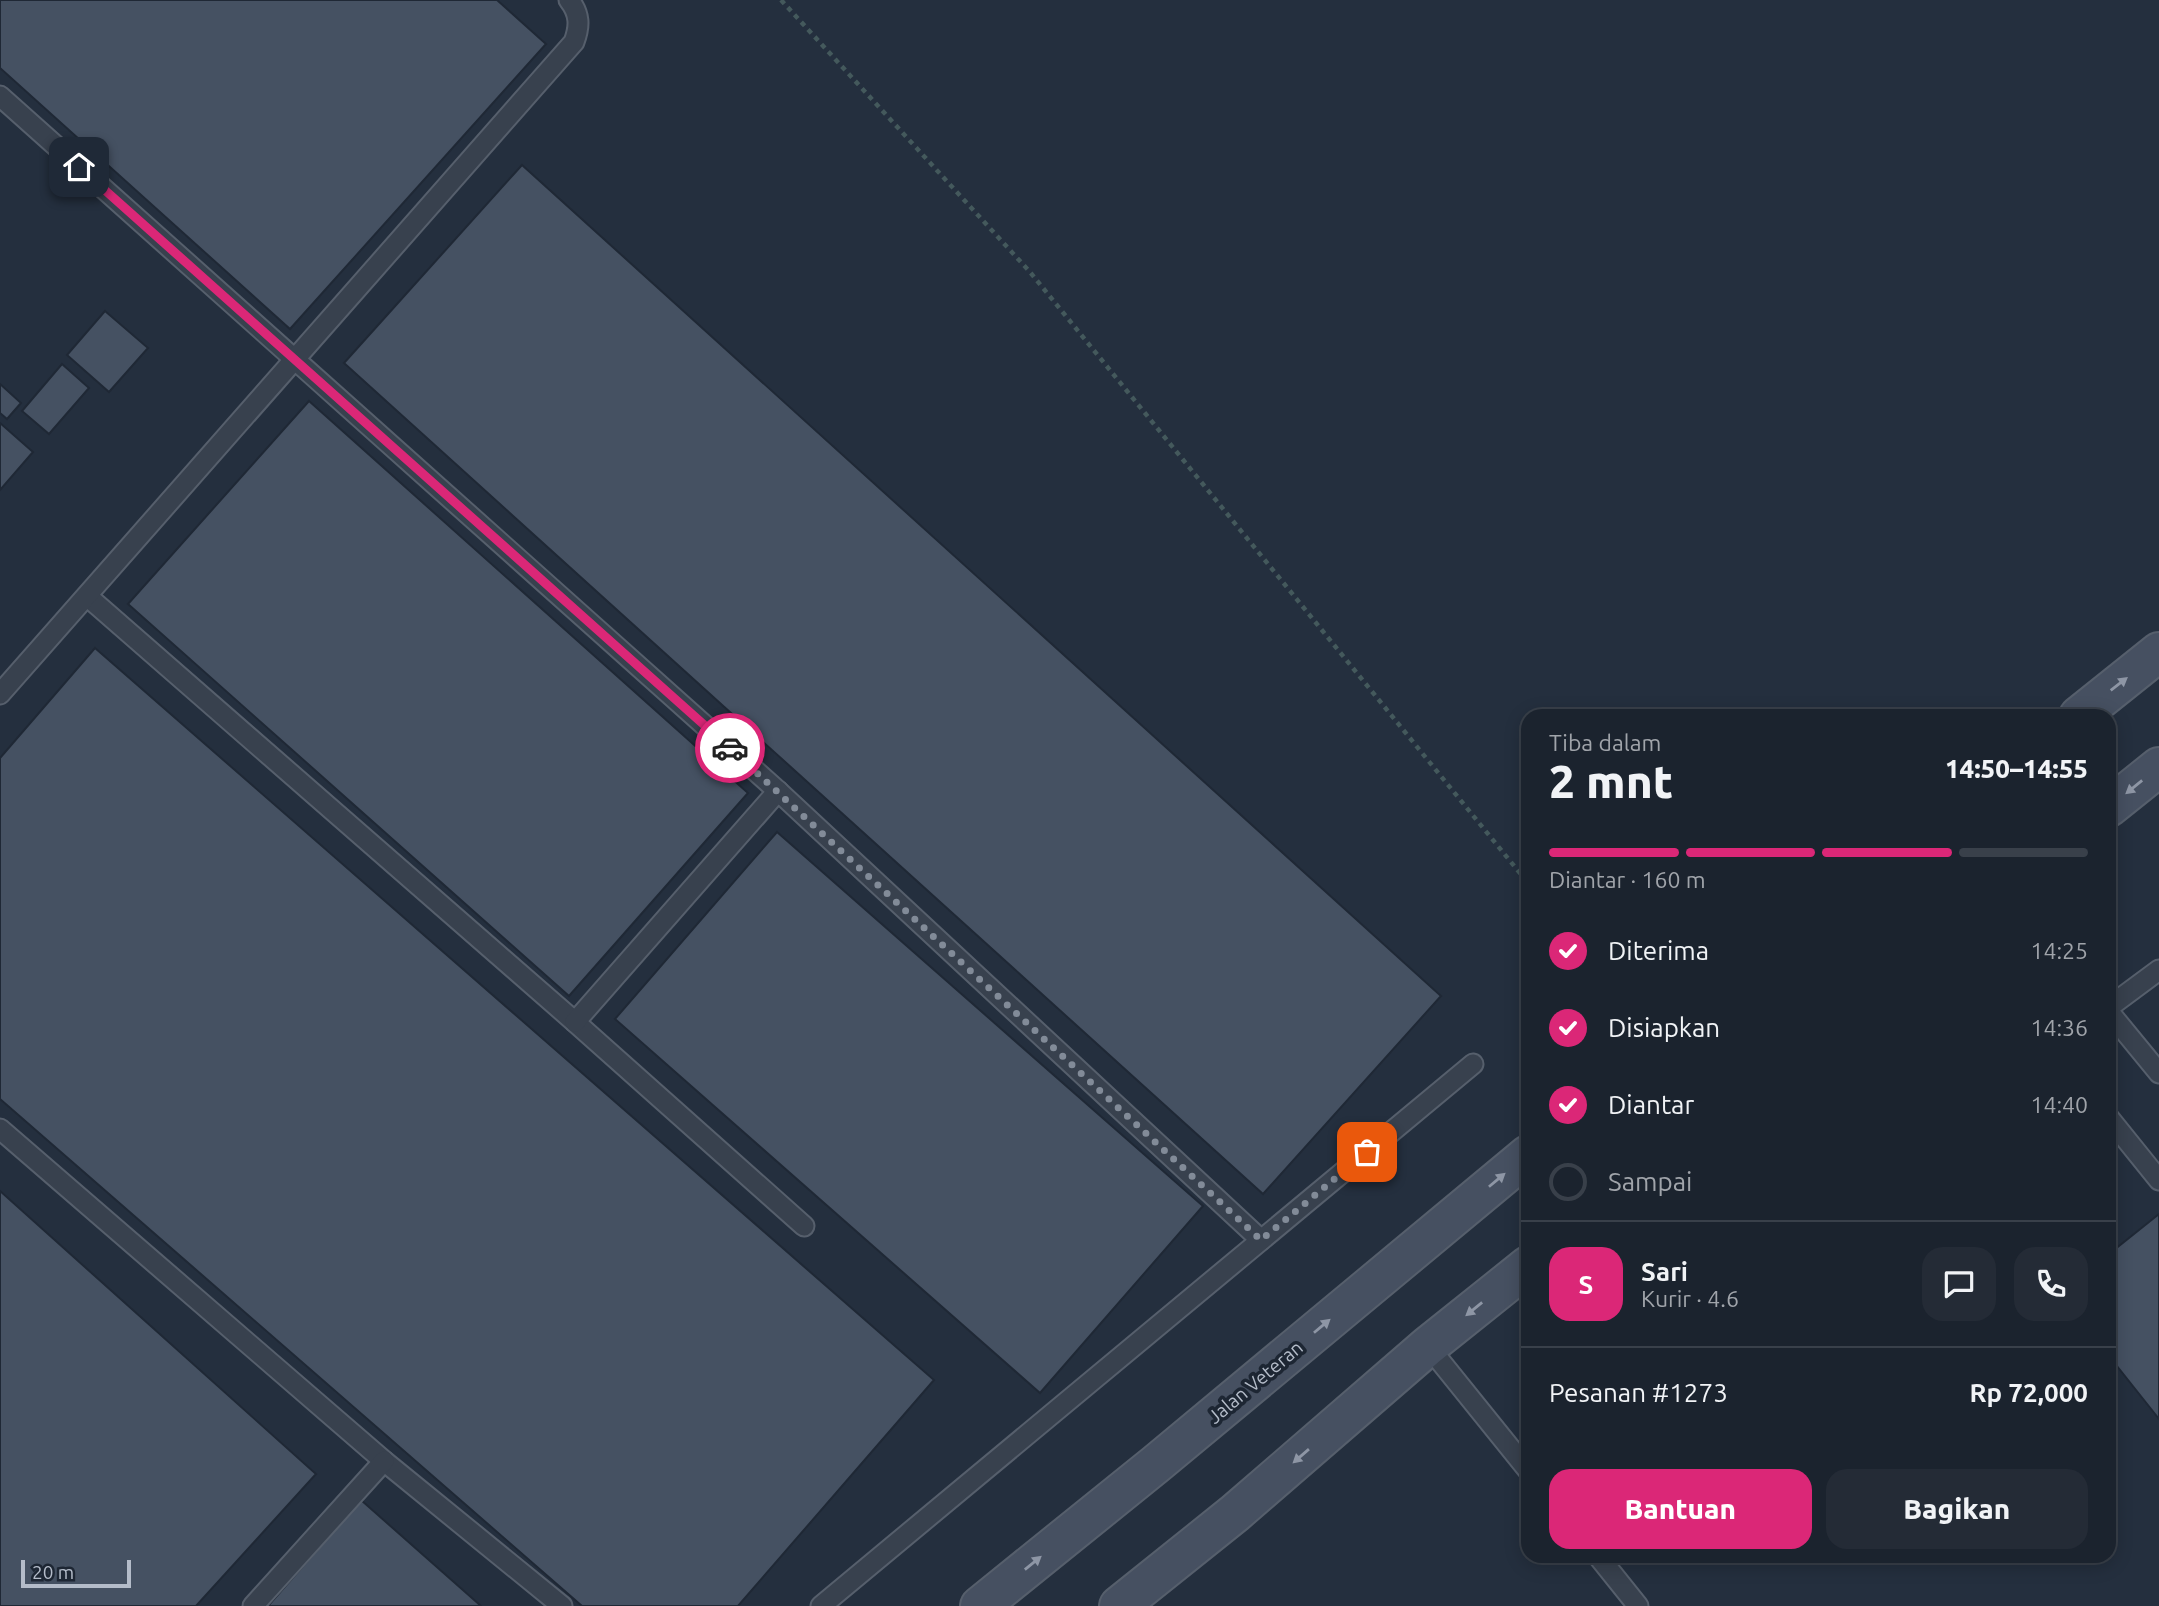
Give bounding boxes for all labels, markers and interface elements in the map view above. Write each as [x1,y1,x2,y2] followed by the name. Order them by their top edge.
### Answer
[49,137,109,197] pin
[60,148,98,186] icon: home
[2109,677,2127,692] one-way arrow
[695,713,765,783] courier
[711,729,749,767] icon: car
[1549,730,1661,755] text: Tiba dalam
[1945,754,2088,783] text: 14:50–14:55
[1549,755,1673,807] text: 2 mnt
[2125,779,2143,794] one-way arrow
[1549,867,1706,892] text: Diantar · 160 m
[1549,932,1587,970] icon: check
[1608,936,1709,965] text: Diterima
[2030,938,2088,963] text: 14:25
[1549,1009,1587,1047] icon: check
[1608,1013,1720,1042] text: Disiapkan
[2030,1015,2088,1040] text: 14:36
[1549,1086,1587,1124] icon: check
[1608,1090,1694,1119] text: Diantar
[2030,1092,2088,1117] text: 14:40
[1337,1122,1397,1182] pin
[1348,1133,1386,1171] icon: bag
[1608,1167,1692,1196] text: Sampai
[1488,1173,1506,1188] one-way arrow
[1922,1247,1996,1321] button: chat
[2014,1247,2088,1321] button: phone
[1641,1257,1688,1286] text: Sari
[1579,1270,1593,1299] text: S
[1641,1286,1739,1311] text: Kurir · 4.6
[1466,1301,1484,1316] one-way arrow
[1314,1319,1331,1334] one-way arrow
[1203,1336,1307,1428] street label: Jalan Veteran
[1549,1378,1728,1407] text: Pesanan #1273
[1969,1378,2088,1407] text: Rp 72,000
[1292,1448,1310,1464] one-way arrow
[1549,1469,1812,1549] button: Bantuan
[1826,1469,2088,1549] button: Bagikan
[1024,1556,1041,1571] one-way arrow
[21,1557,131,1589] scale bar
[32,1561,74,1583] text: 20 m

